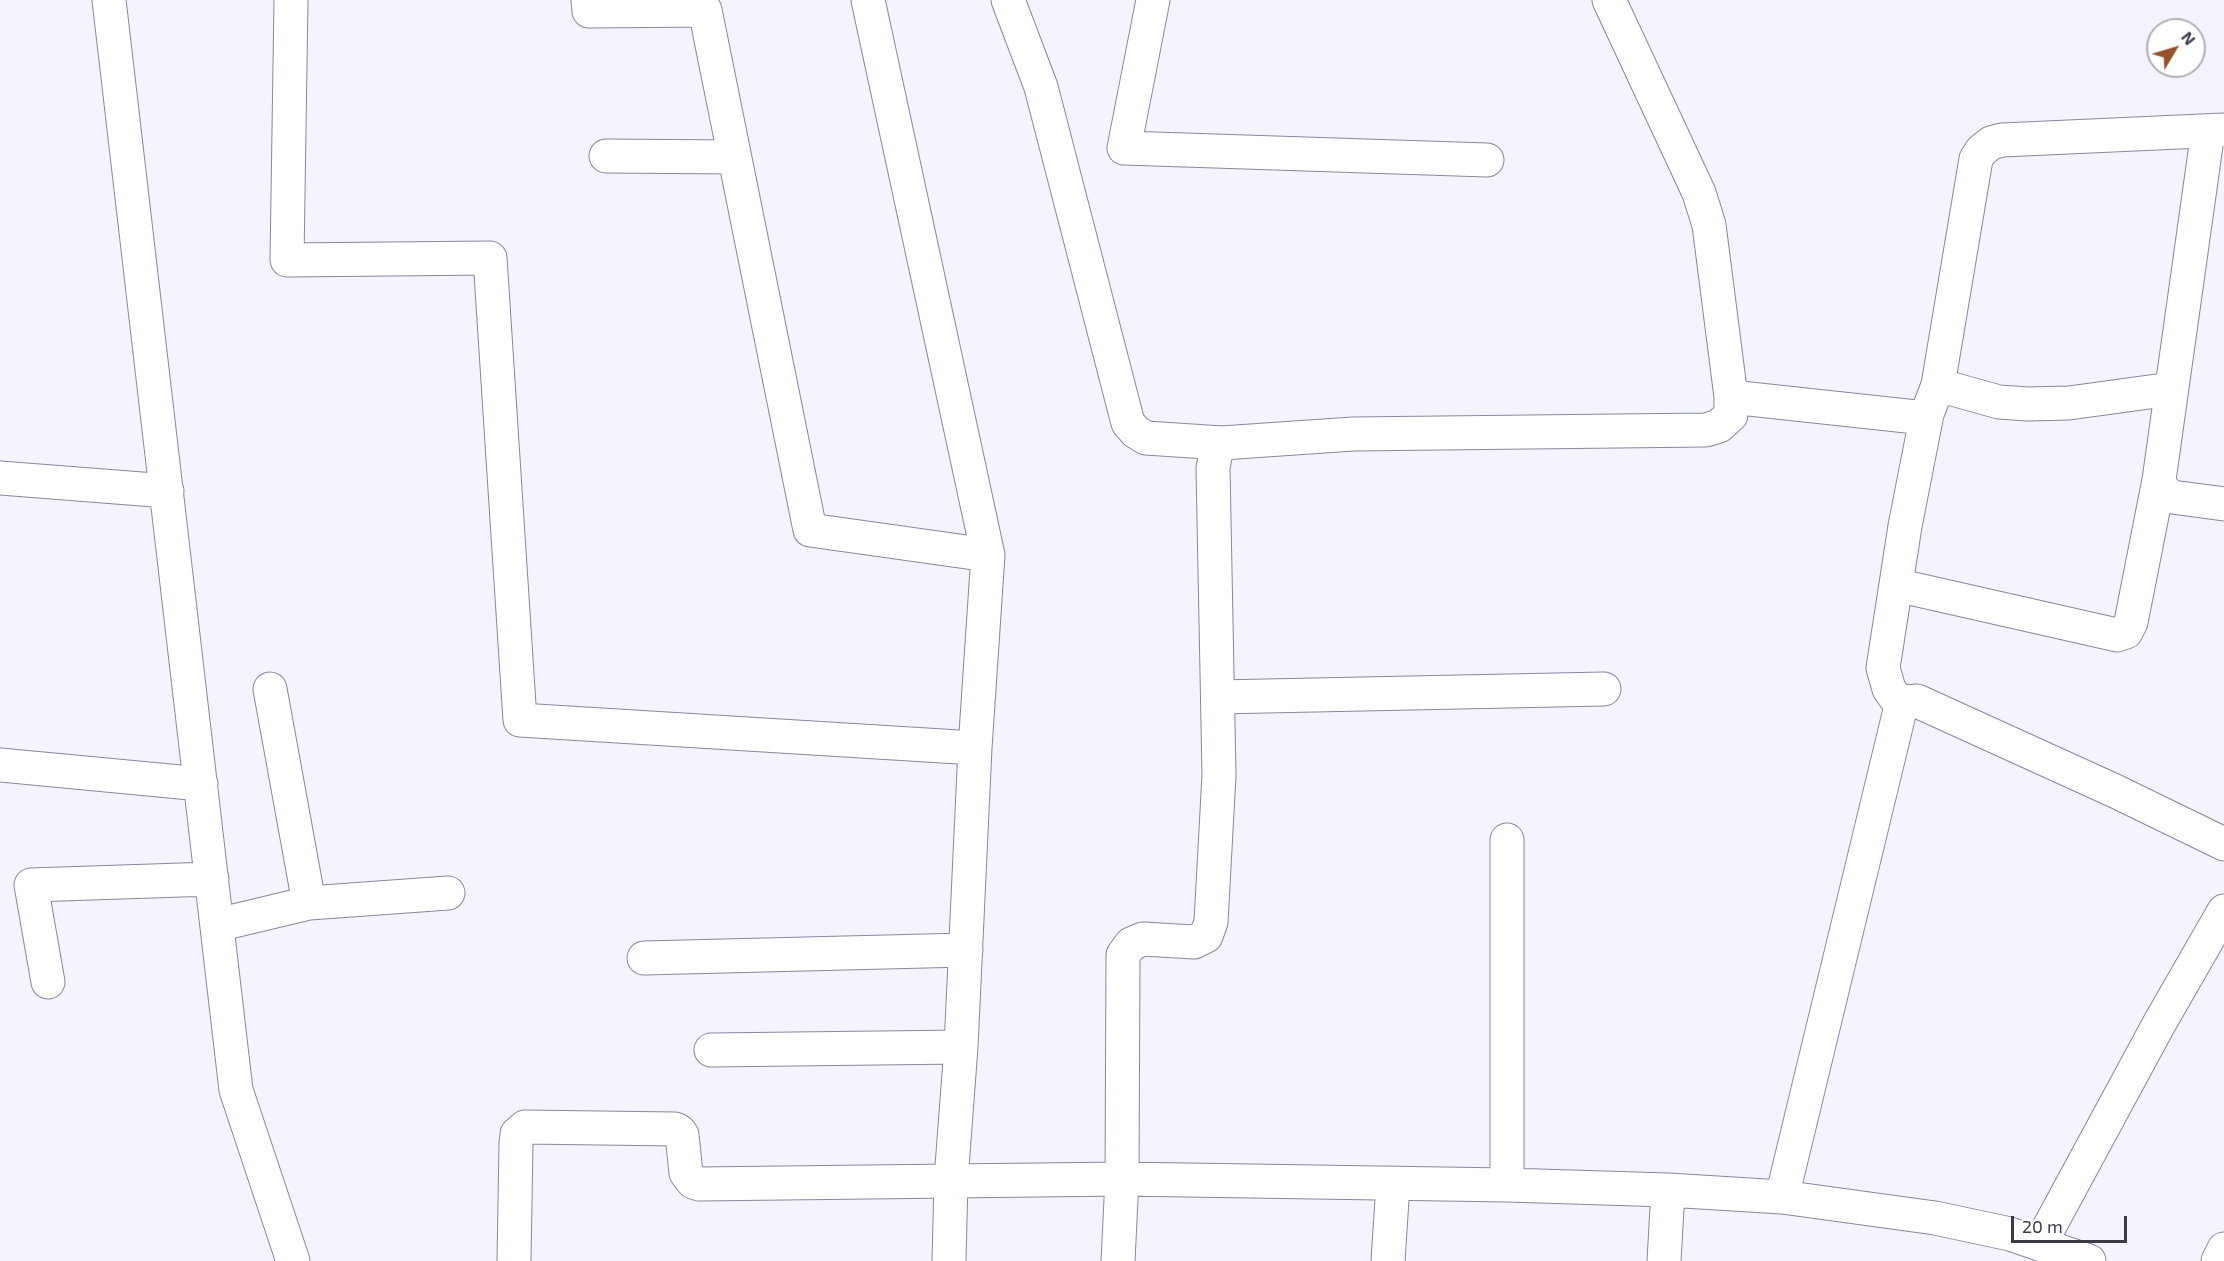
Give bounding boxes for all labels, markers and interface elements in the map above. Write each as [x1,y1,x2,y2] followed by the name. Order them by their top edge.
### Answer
[2146,18,2206,78] north arrow
[2178,27,2200,48] text: N
[2014,1204,2130,1242] scale bar
[2022,1215,2063,1237] text: 20 m

